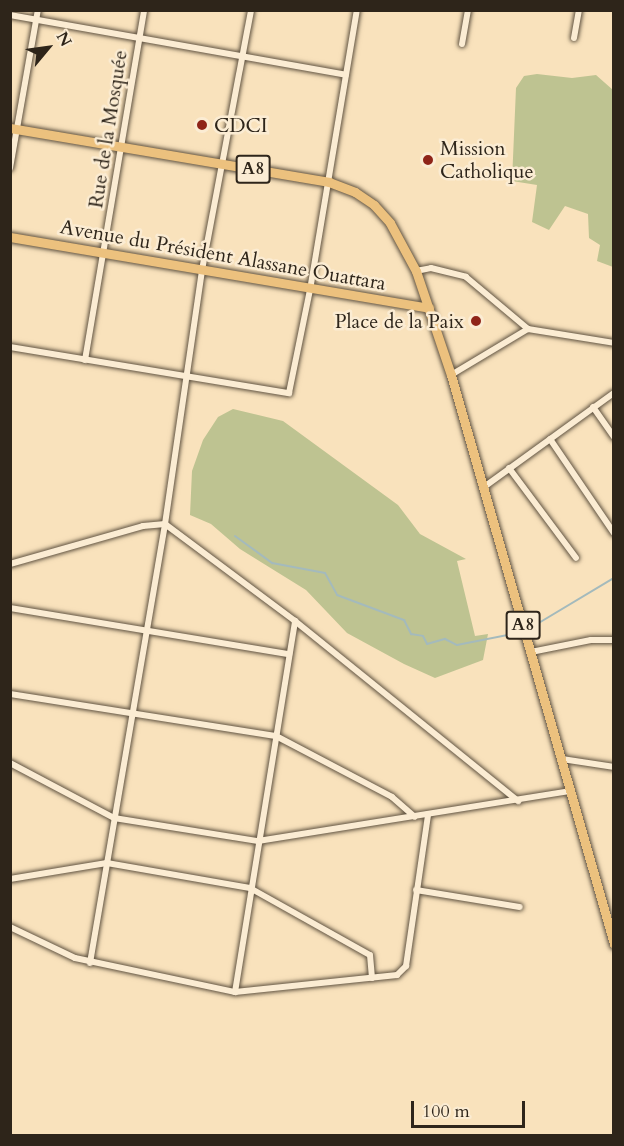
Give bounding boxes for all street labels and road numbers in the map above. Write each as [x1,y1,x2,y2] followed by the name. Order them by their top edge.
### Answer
[84,48,132,210] street label: Rue de la Mosquée
[235,154,271,184] road number: A8
[58,214,388,296] street label: Avenue du Président Alassane Ouattara
[505,610,541,640] road number: A8

